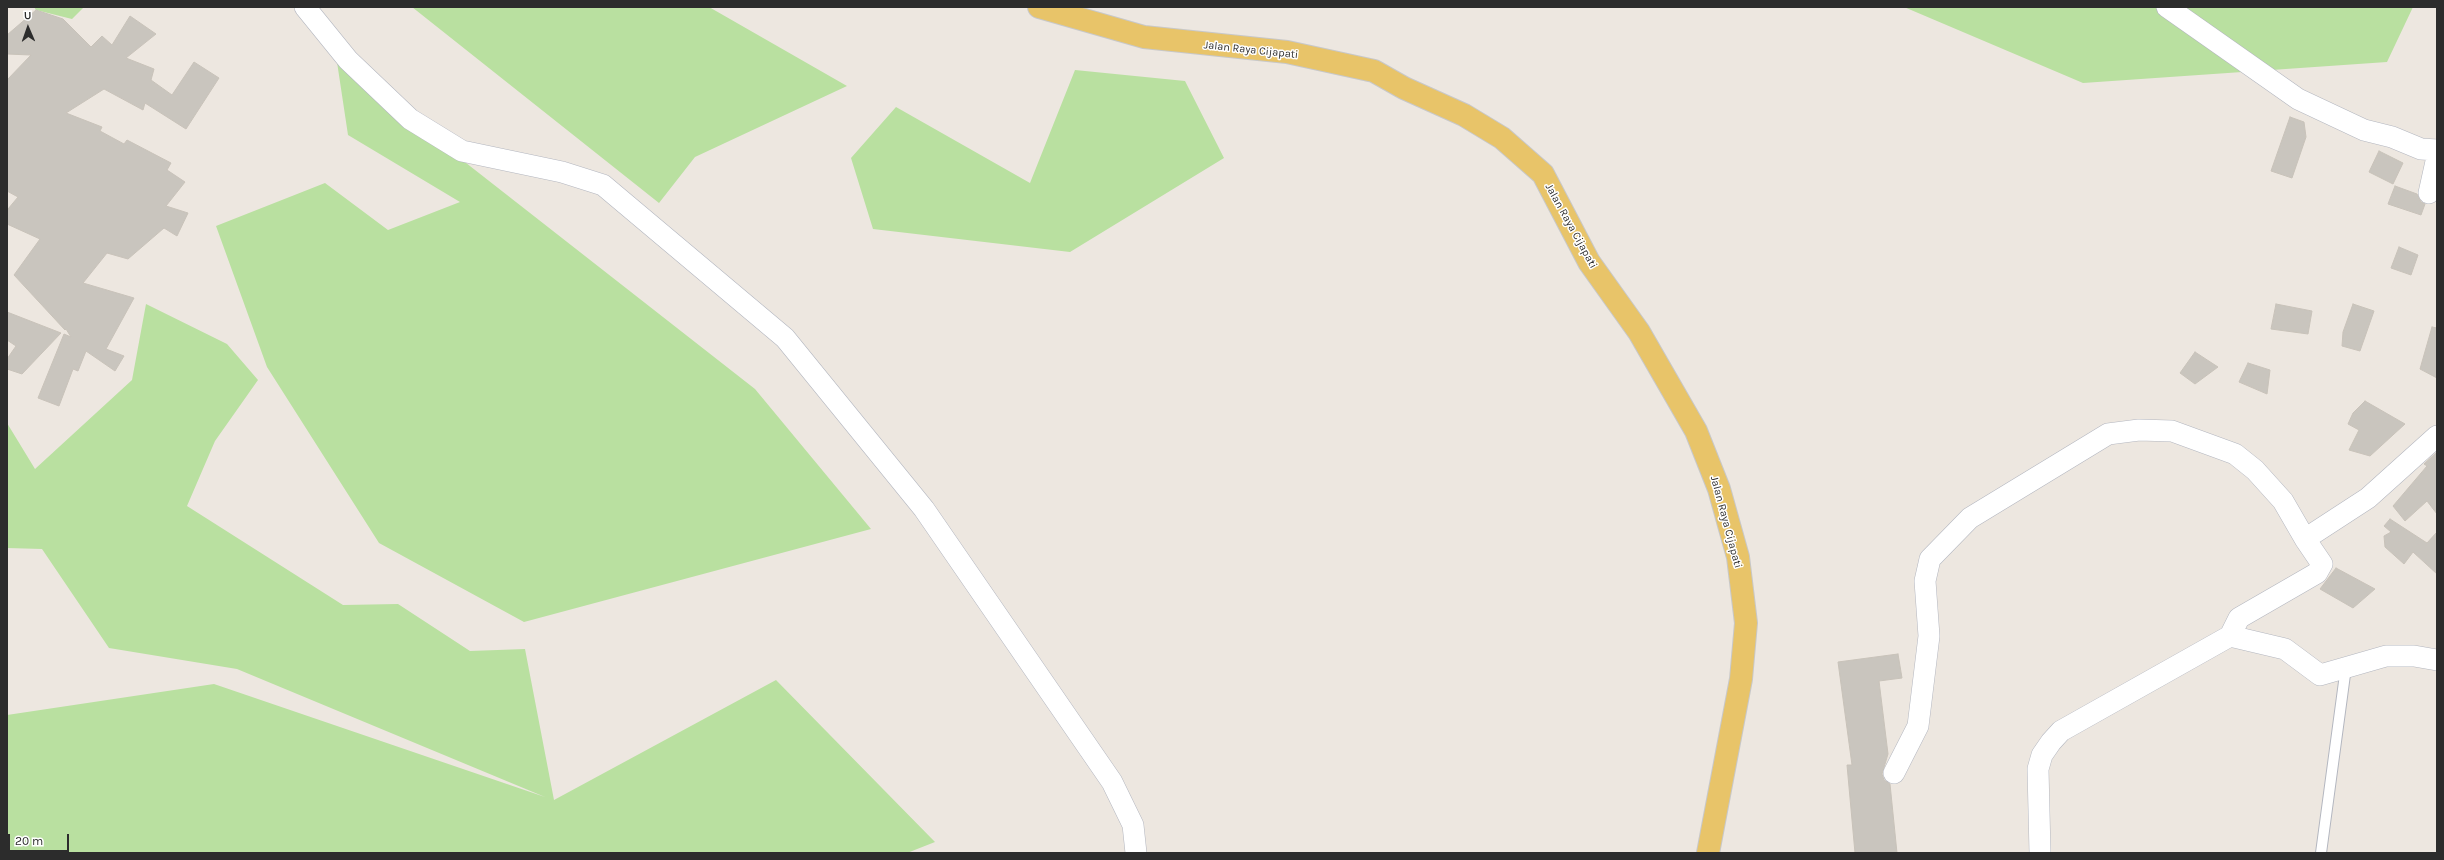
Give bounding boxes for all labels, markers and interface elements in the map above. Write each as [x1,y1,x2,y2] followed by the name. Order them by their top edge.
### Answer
[8,8,48,48] north arrow
[24,9,32,22] text: U
[1203,38,1299,62] street label: Jalan Raya Cijapati
[1542,181,1600,271] street label: Jalan Raya Cijapati
[1707,474,1745,570] street label: Jalan Raya Cijapati
[10,826,71,852] scale bar
[15,834,43,848] text: 20 m

